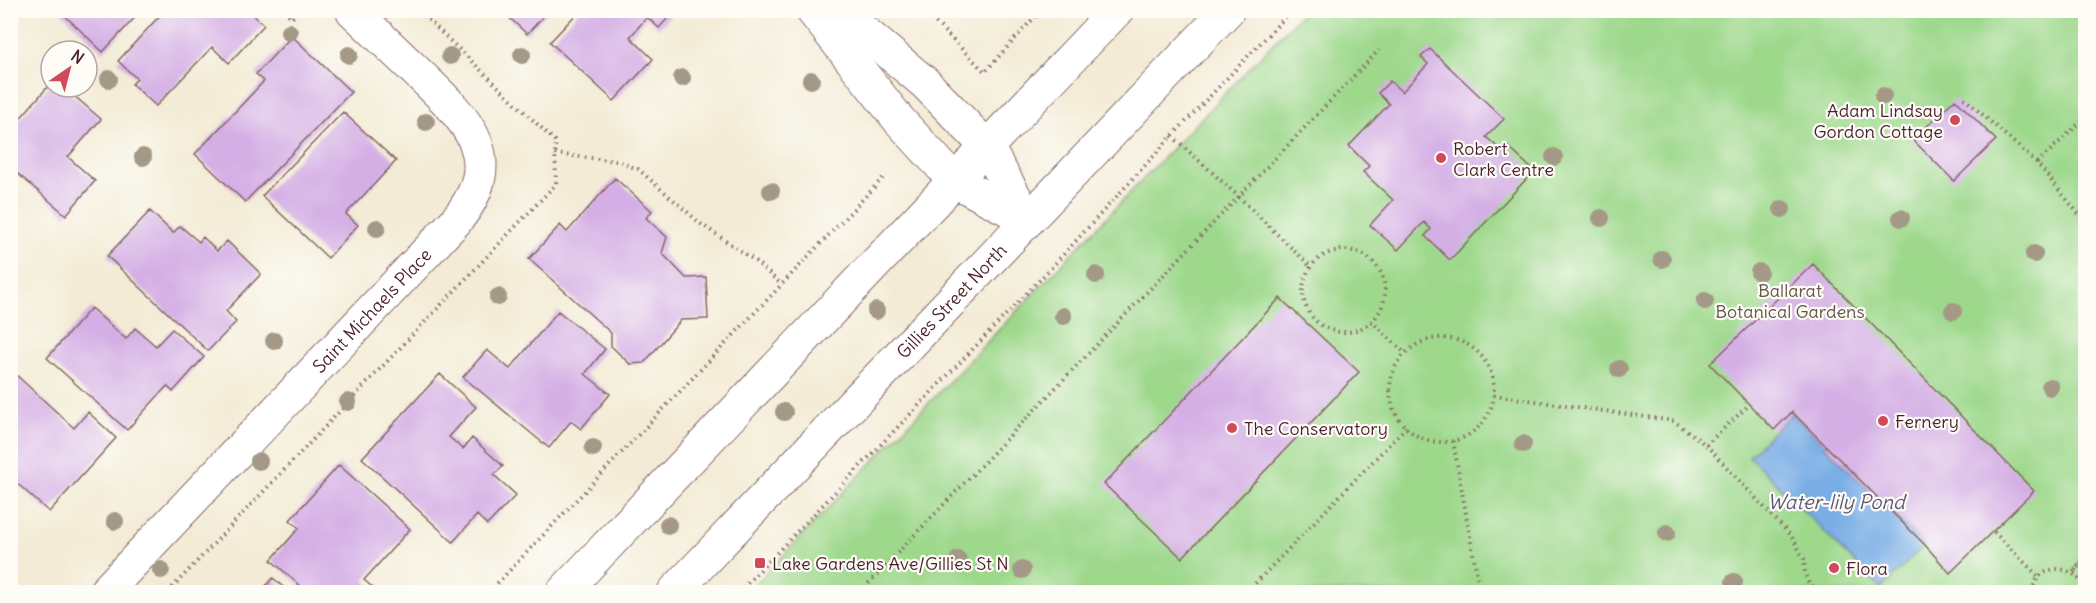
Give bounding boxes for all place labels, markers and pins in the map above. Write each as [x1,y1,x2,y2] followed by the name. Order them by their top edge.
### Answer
[1814,99,1943,143] place label: Adam Lindsay Gordon Cottage
[1948,113,1962,127] marker: Adam Lindsay Gordon Cottage
[1453,137,1554,181] place label: Robert Clark Centre
[1434,151,1448,165] marker: Robert Clark Centre
[1895,410,1959,433] place label: Fernery
[1876,414,1890,428] marker: Fernery
[1244,417,1388,440] place label: The Conservatory
[1225,421,1239,435] marker: The Conservatory
[772,552,1009,575] place label: Lake Gardens Ave/Gillies St N
[753,556,767,570] marker: Lake Gardens Ave/Gillies St N
[1846,557,1888,580] place label: Flora
[1827,561,1841,575] marker: Flora

